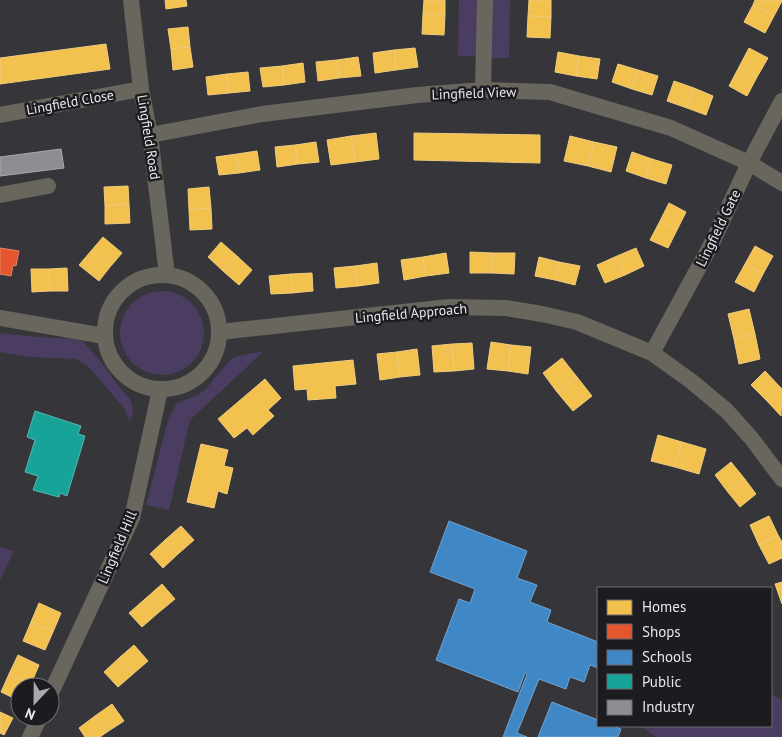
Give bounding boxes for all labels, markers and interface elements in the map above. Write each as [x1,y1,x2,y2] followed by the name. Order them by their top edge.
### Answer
[431,83,517,103] street label: Lingfield View
[25,85,115,119] street label: Lingfield Close
[133,93,165,181] street label: Lingfield Road
[692,187,744,269] street label: Lingfield Gate
[354,299,468,327] street label: Lingfield Approach
[94,508,140,586] street label: Lingfield Hill
[597,587,772,727] legend
[642,597,686,616] text: Homes
[642,622,681,641] text: Shops
[642,647,692,666] text: Schools
[642,672,681,691] text: Public
[10,677,60,727] north arrow
[642,697,694,716] text: Industry
[22,704,38,724] text: N

